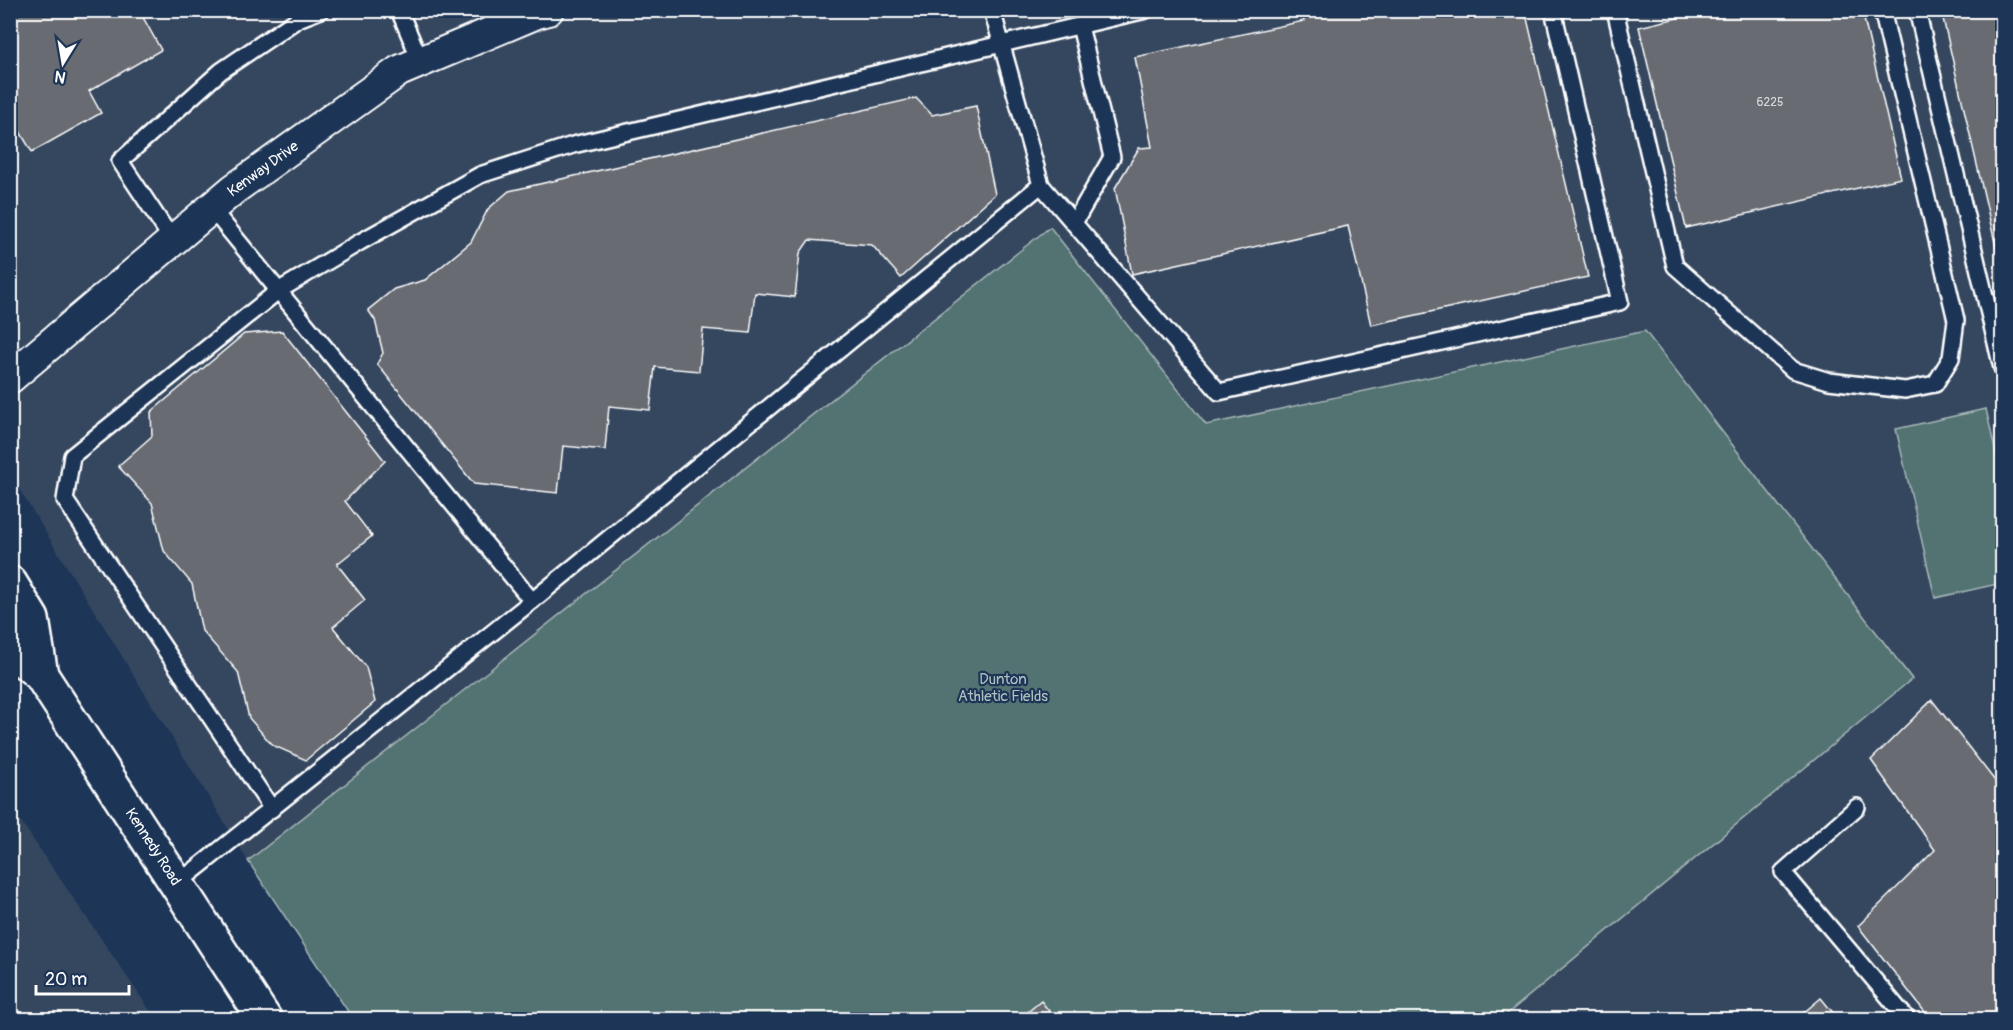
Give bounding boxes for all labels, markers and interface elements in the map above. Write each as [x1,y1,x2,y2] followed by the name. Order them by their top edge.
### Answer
[33,33,93,93] north arrow
[53,66,68,88] text: N
[1757,95,1783,110] house number: 6225
[224,136,303,201] street label: Kenway Drive
[958,670,1048,706] park label: Dunton Athletic Fields
[121,805,185,889] street label: Kennedy Road
[36,958,129,996] scale bar
[45,968,87,991] text: 20 m

